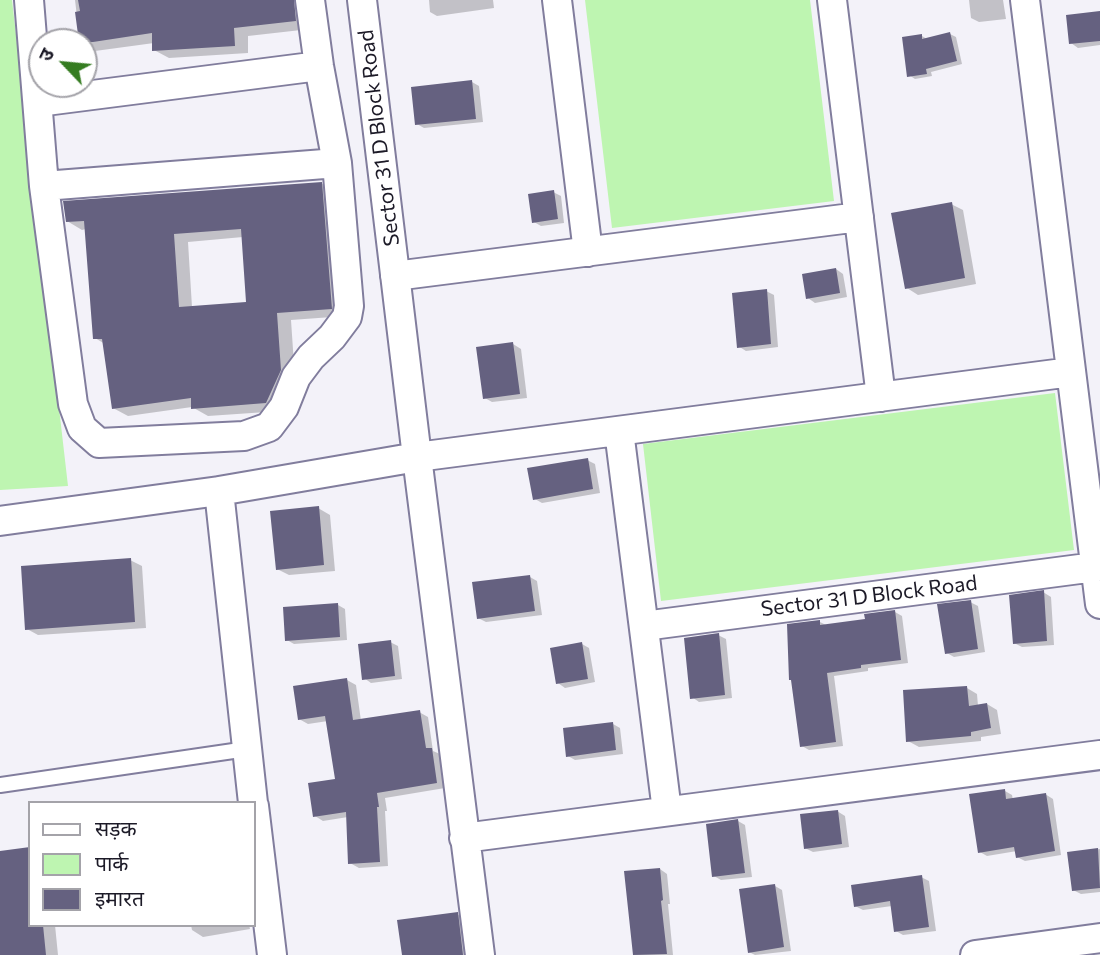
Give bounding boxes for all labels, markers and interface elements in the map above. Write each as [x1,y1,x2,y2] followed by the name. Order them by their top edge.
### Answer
[28,28,98,98] north arrow
[353,28,405,248] street label: Sector 31 D Block Road
[33,44,58,64] text: उ
[759,570,979,622] street label: Sector 31 D Block Road
[28,801,256,927] legend
[95,815,137,840] text: सड़क
[95,850,129,875] text: पार्क
[95,885,144,910] text: इमारत

